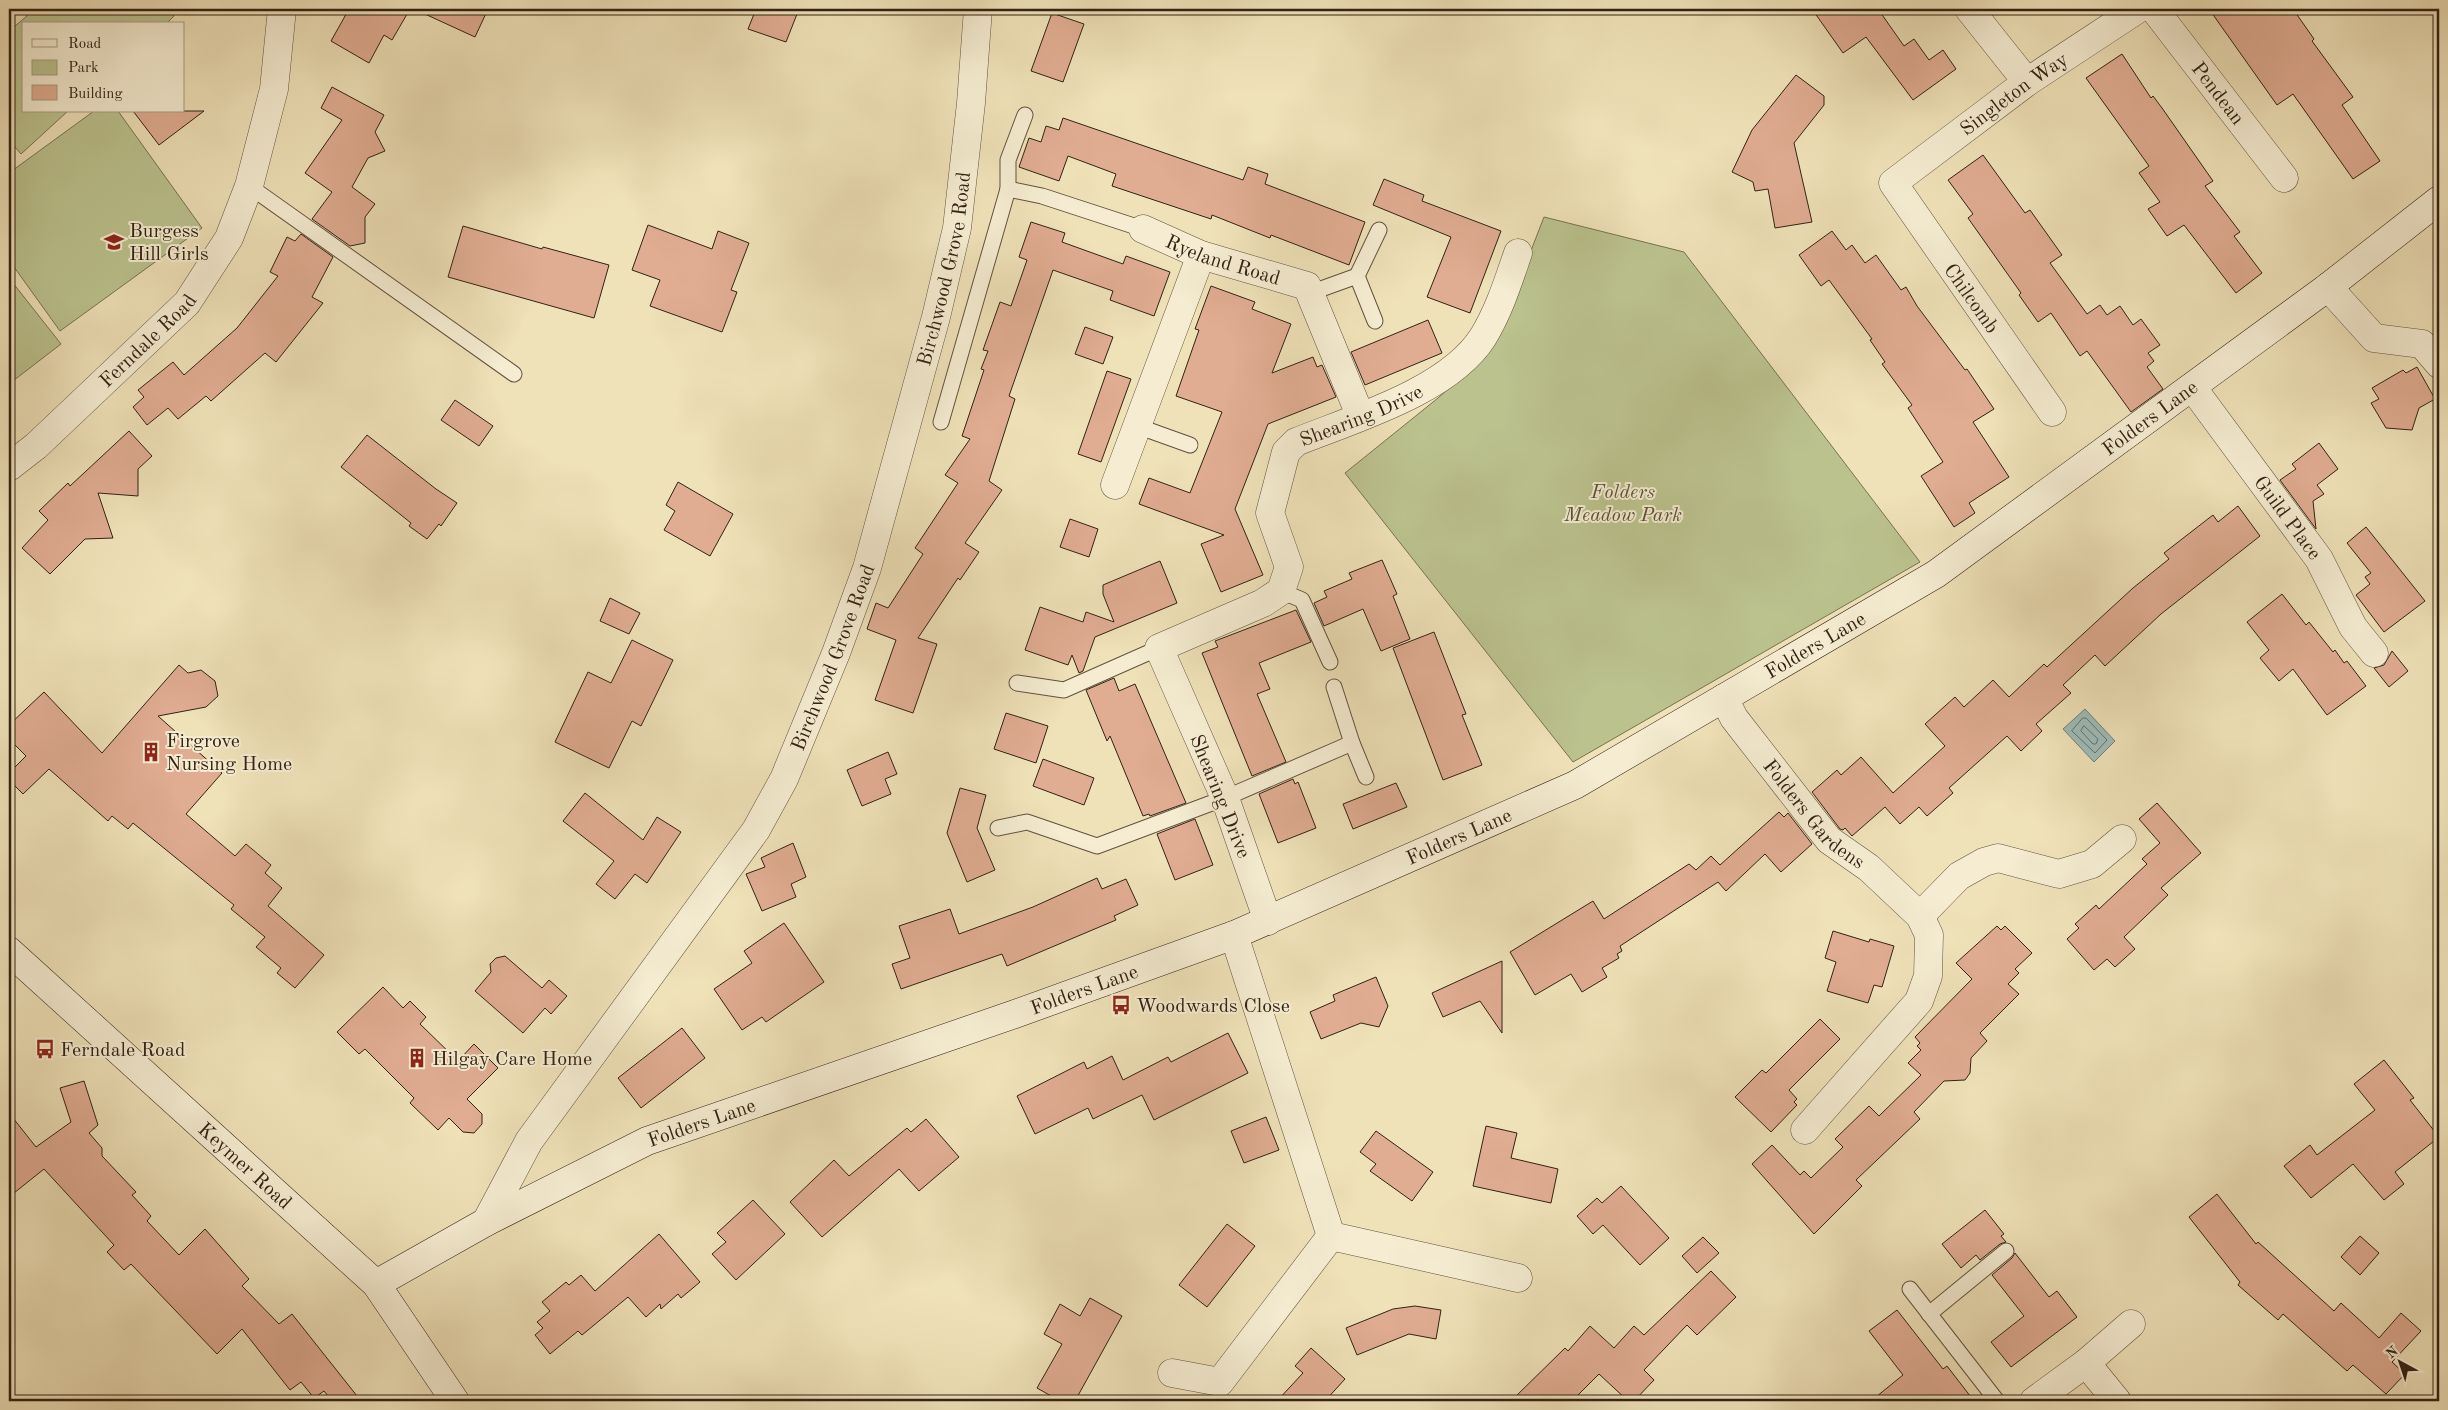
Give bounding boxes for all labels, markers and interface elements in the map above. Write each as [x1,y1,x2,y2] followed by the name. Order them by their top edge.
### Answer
[22,22,185,112] legend
[68,37,102,52] text: Road
[1957,50,2072,140] street label: Singleton Way
[2187,59,2247,129] street label: Pendean
[68,61,99,76] text: Park
[68,87,123,102] text: Building
[915,171,975,369] street label: Birchwood Grove Road
[129,222,209,265] place label: Burgess Hill Girls
[103,231,125,253] school or university icon: Burgess Hill Girls
[1162,232,1282,290] street label: Ryeland Road
[1939,261,2001,338] street label: Chilcomb
[97,291,202,392] street label: Ferndale Road
[2099,378,2202,461] street label: Folders Lane
[1297,382,1427,452] street label: Shearing Drive
[2249,473,2324,564] street label: Guild Place
[1563,483,1682,526] park label: Folders Meadow Park
[789,562,879,754] street label: Birchwood Grove Road
[1762,609,1870,684] street label: Folders Lane
[166,732,292,775] place label: Firgrove Nursing Home
[1185,732,1253,861] street label: Shearing Drive
[140,741,162,763] building icon: Firgrove Nursing Home
[1758,756,1868,874] street label: Folders Gardens
[1404,806,1515,870] street label: Folders Lane
[1028,962,1141,1020] street label: Folders Lane
[1110,994,1132,1016] bus stop icon: Woodwards Close
[1136,997,1290,1017] place label: Woodwards Close
[34,1038,56,1060] bus stop icon: Ferndale Road
[60,1041,185,1061] place label: Ferndale Road
[406,1047,428,1069] building icon: Hilgay Care Home
[432,1050,592,1070] place label: Hilgay Care Home
[645,1096,759,1152] street label: Folders Lane
[193,1120,294,1214] street label: Keymer Road
[2376,1338,2426,1388] north arrow
[2384,1344,2401,1362] text: N

